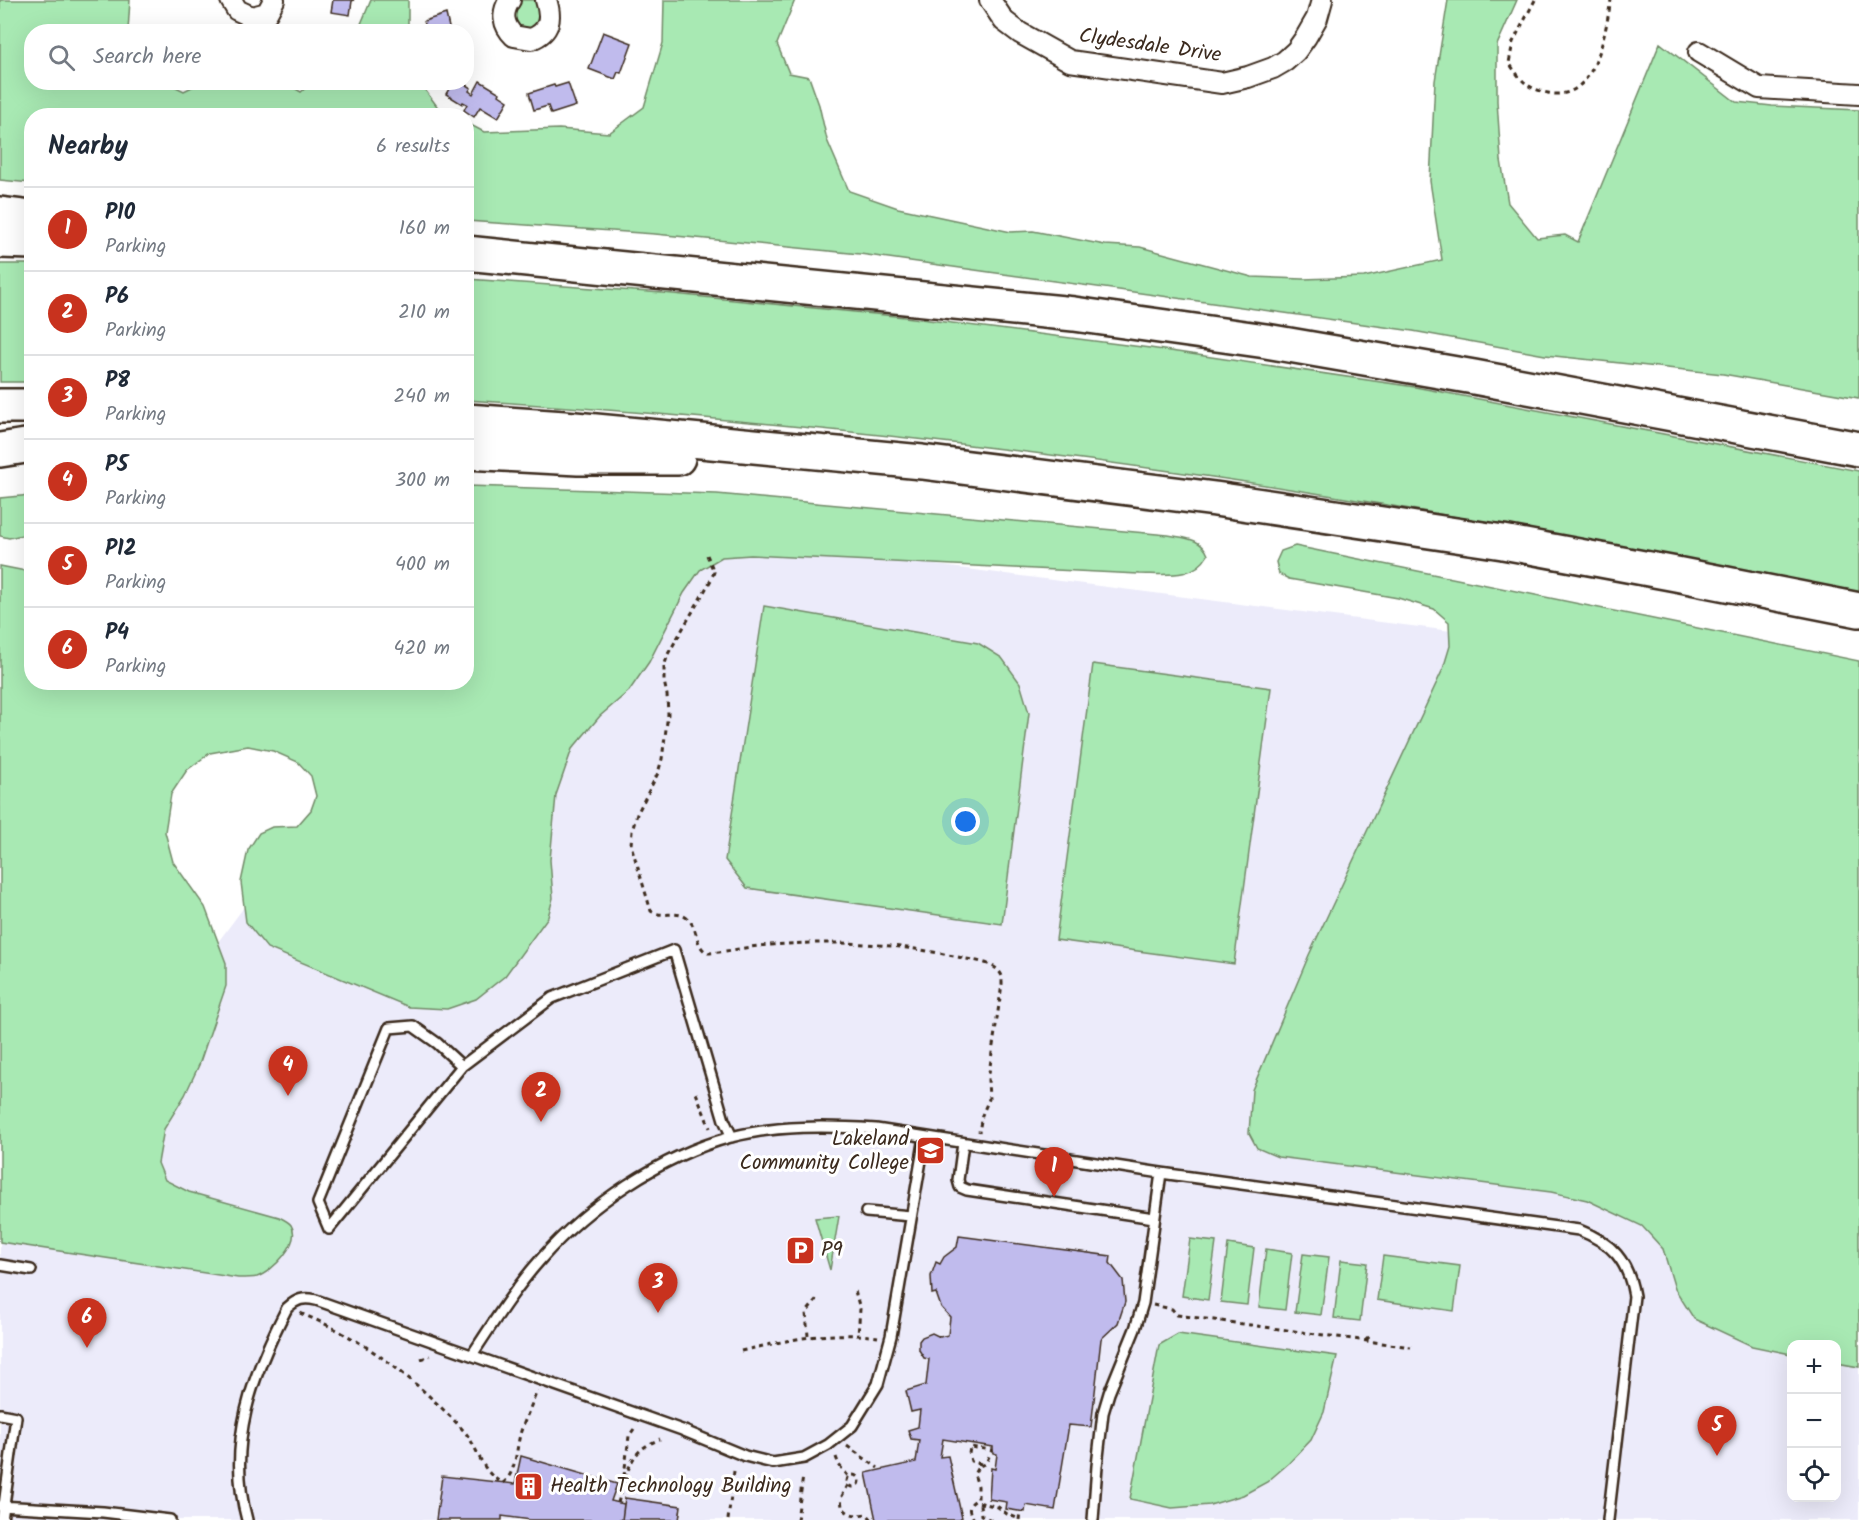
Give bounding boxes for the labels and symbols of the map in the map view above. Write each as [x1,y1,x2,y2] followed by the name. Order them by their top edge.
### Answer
[1077,20,1224,72] street label: Clydesdale Drive
[951,807,980,836] your location
[268,1046,308,1096] pin: 4
[522,1072,560,1122] pin: 2
[740,1123,910,1180] place label: Lakeland Community College
[914,1135,946,1167] school or university icon: Lakeland Community College
[1034,1148,1074,1197] pin: 1
[784,1234,816,1266] parking icon: P9
[821,1234,843,1267] place label: P9
[638,1264,678,1313] pin: 3
[68,1298,106,1348] pin: 6
[1698,1406,1736,1456] pin: 5
[513,1470,545,1502] building icon: Health Technology Building
[550,1470,791,1503] place label: Health Technology Building

